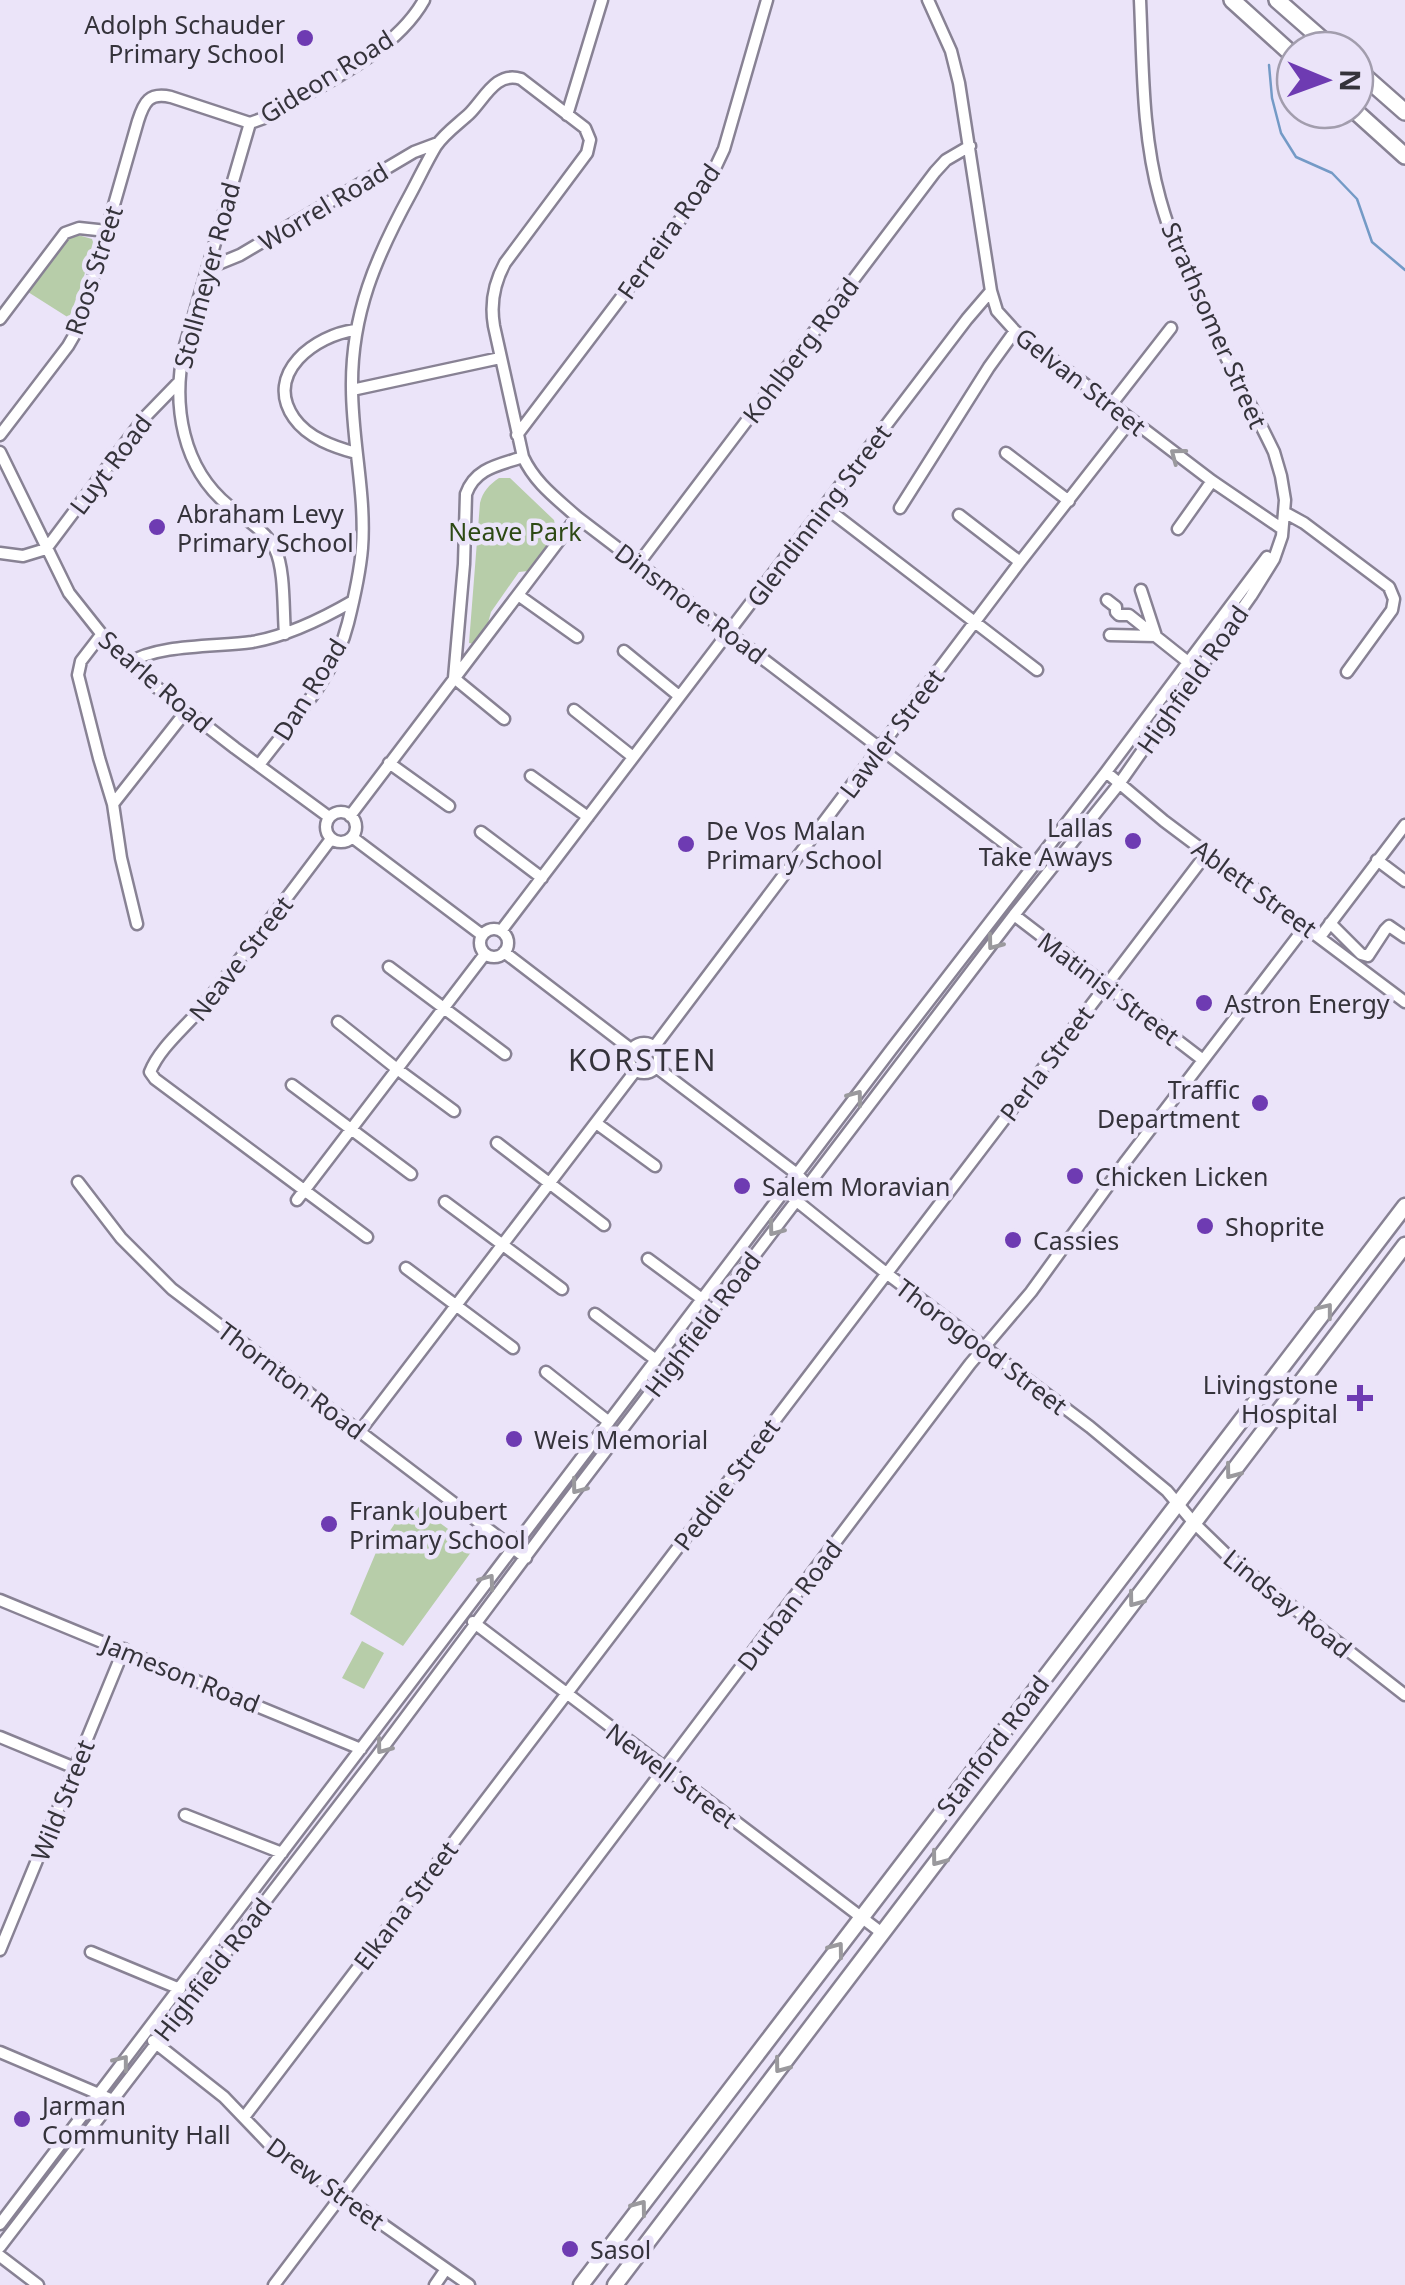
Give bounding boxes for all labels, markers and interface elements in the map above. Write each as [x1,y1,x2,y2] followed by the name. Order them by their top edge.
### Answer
[84,7,285,70] place label: Adolph Schauder Primary School
[253,21,399,131] street label: Gideon Road
[294,27,316,49] marker: Adolph Schauder Primary School
[1275,30,1375,130] north arrow
[1332,69,1370,92] text: N
[252,154,394,258] street label: Worrel Road
[609,156,727,306] street label: Ferreira Road
[165,178,247,372] street label: Stollmeyer Road
[56,201,130,339] street label: Roos Street
[1154,217,1276,433] street label: Strathsomer Street
[734,270,866,430] street label: Kohlberg Road
[1009,319,1153,443] street label: Gelvan Street
[61,407,159,521] street label: Luyt Road
[738,417,898,613] street label: Glendinning Street
[1170,449,1188,466] one-way arrow
[177,496,354,559] place label: Abraham Levy Primary School
[448,514,582,548] park label: Neave Park
[146,516,168,538] marker: Abraham Levy Primary School
[608,535,774,671] street label: Dinsmore Road
[1128,598,1256,760] street label: Highfield Road
[92,622,220,740] street label: Searle Road
[264,632,354,746] street label: Dan Road
[831,661,951,805] street label: Lawler Street
[979,810,1113,873] place label: Lallas Take Aways
[706,813,883,876] place label: De Vos Malan Primary School
[1122,830,1144,852] marker: Lallas Take Aways
[1186,831,1324,945] street label: Ablett Street
[675,833,697,855] marker: De Vos Malan Primary School
[180,888,300,1028] street label: Neave Street
[1031,924,1187,1052] street label: Matinisi Street
[988,932,1005,950] one-way arrow
[1224,986,1390,1020] place label: Astron Energy
[1193,992,1215,1014] marker: Astron Energy
[991,998,1101,1128] street label: Perla Street
[568,1039,718,1080] district label: KORSTEN
[1097,1072,1240,1135] place label: Traffic Department
[844,1090,861,1108] one-way arrow
[1249,1092,1271,1114] marker: Traffic Department
[1095,1159,1269,1193] place label: Chicken Licken
[1064,1165,1086,1187] marker: Chicken Licken
[762,1169,950,1203] place label: Salem Moravian
[731,1175,753,1197] marker: Salem Moravian
[1225,1209,1325,1243] place label: Shoprite
[1194,1215,1216,1237] marker: Shoprite
[770,1218,787,1236] one-way arrow
[1033,1223,1119,1257] place label: Cassies
[1002,1229,1024,1251] marker: Cassies
[636,1245,768,1403] street label: Highfield Road
[889,1270,1075,1422] street label: Thorogood Street
[1314,1303,1332,1321] one-way arrow
[211,1313,373,1447] street label: Thornton Road
[1203,1367,1338,1430] place label: Livingstone Hospital
[1347,1385,1373,1411] marker: Livingstone Hospital
[665,1411,787,1557] street label: Peddie Street
[534,1422,708,1456] place label: Weis Memorial
[503,1428,525,1450] marker: Weis Memorial
[1227,1461,1244,1479] one-way arrow
[572,1476,589,1494] one-way arrow
[349,1493,526,1556] place label: Frank Joubert Primary School
[318,1513,340,1535] marker: Frank Joubert Primary School
[729,1533,849,1677] street label: Durban Road
[1217,1541,1359,1665] street label: Lindsay Road
[477,1574,494,1592] one-way arrow
[1129,1589,1146,1607] one-way arrow
[95,1625,265,1720] street label: Jameson Road
[928,1668,1056,1822] street label: Stanford Road
[600,1715,744,1835] street label: Newell Street
[22,1734,102,1866] street label: Wild Street
[378,1736,395,1754] one-way arrow
[345,1833,465,1977] street label: Elkana Street
[932,1848,950,1866] one-way arrow
[145,1890,279,2048] street label: Highfield Road
[825,1942,842,1960] one-way arrow
[775,2055,792,2073] one-way arrow
[110,2056,128,2074] one-way arrow
[40,2088,231,2151] place label: Jarman Community Hall
[11,2108,33,2130] marker: Jarman Community Hall
[260,2129,392,2237] street label: Drew Street
[629,2200,646,2218] one-way arrow
[590,2232,651,2266] place label: Sasol
[559,2238,581,2260] marker: Sasol

